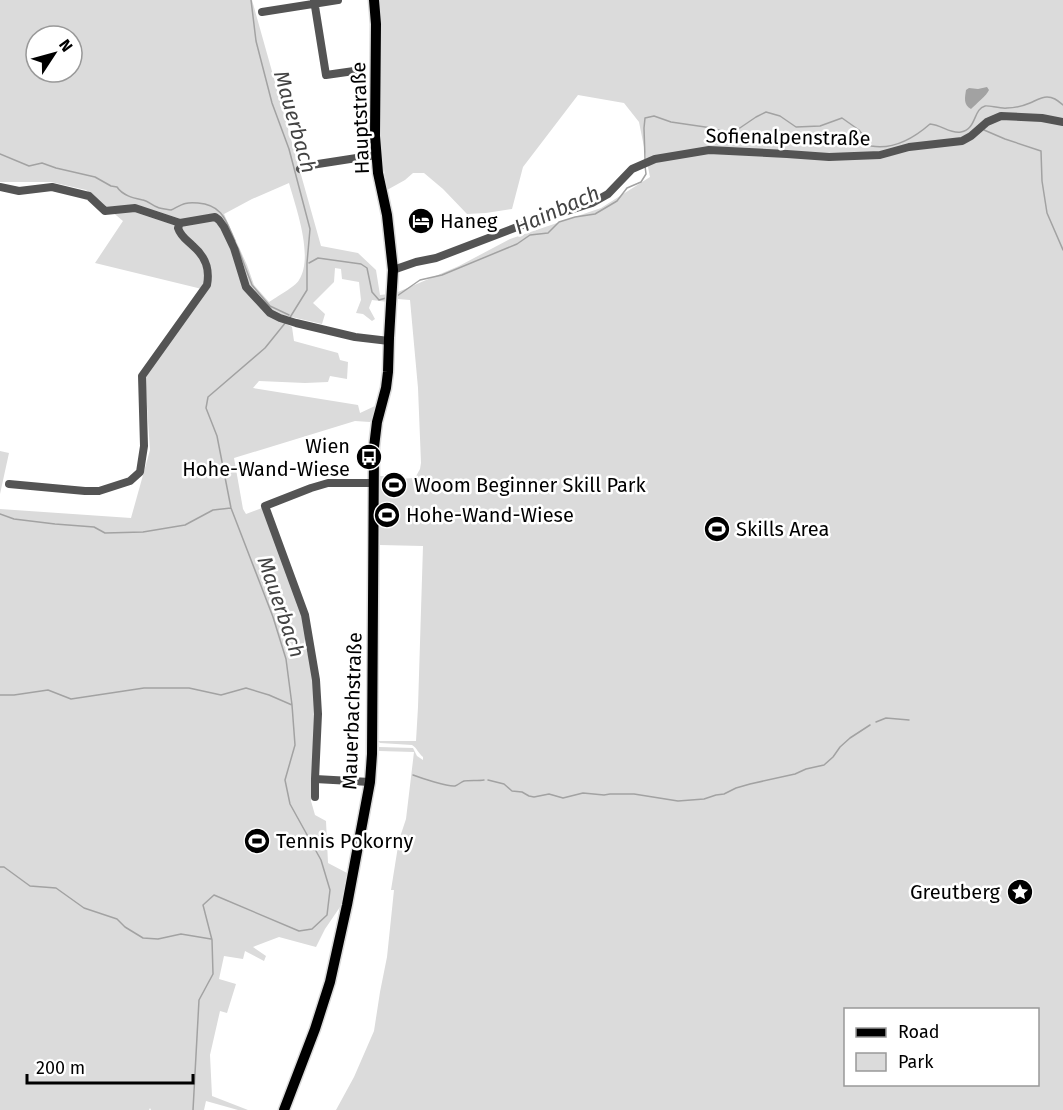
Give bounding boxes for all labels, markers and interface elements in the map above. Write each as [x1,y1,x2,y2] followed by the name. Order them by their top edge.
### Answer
[24,24,84,84] north arrow
[55,36,77,55] text: N
[346,61,374,175] street label: Hauptstraße
[268,68,322,176] water label: Mauerbach
[705,124,871,150] street label: Sofienalpenstraße
[510,180,604,240] water label: Hainbach
[406,206,436,236] hotel icon: Haneg
[440,209,498,233] place label: Haneg
[182,434,350,481] place label: Wien Hohe-Wand-Wiese
[354,442,384,472] bus stop icon: Wien Hohe-Wand-Wiese
[379,470,409,500] sports icon: Woom Beginner Skill Park
[414,473,646,497] place label: Woom Beginner Skill Park
[372,500,402,530] sports icon: Hohe-Wand-Wiese
[406,503,574,527] place label: Hohe-Wand-Wiese
[702,514,732,544] sports icon: Skills Area
[736,517,829,541] place label: Skills Area
[252,553,310,661] water label: Mauerbach
[337,632,367,790] street label: Mauerbachstraße
[242,826,272,856] sports icon: Tennis Pokorny
[276,829,414,853] place label: Tennis Pokorny
[1005,877,1035,907] place icon: Greutberg
[910,880,1001,904] place label: Greutberg
[844,1008,1039,1086] legend
[898,1021,940,1043] text: Road
[27,1047,194,1085] scale bar
[898,1051,934,1073] text: Park
[36,1057,85,1079] text: 200 m

